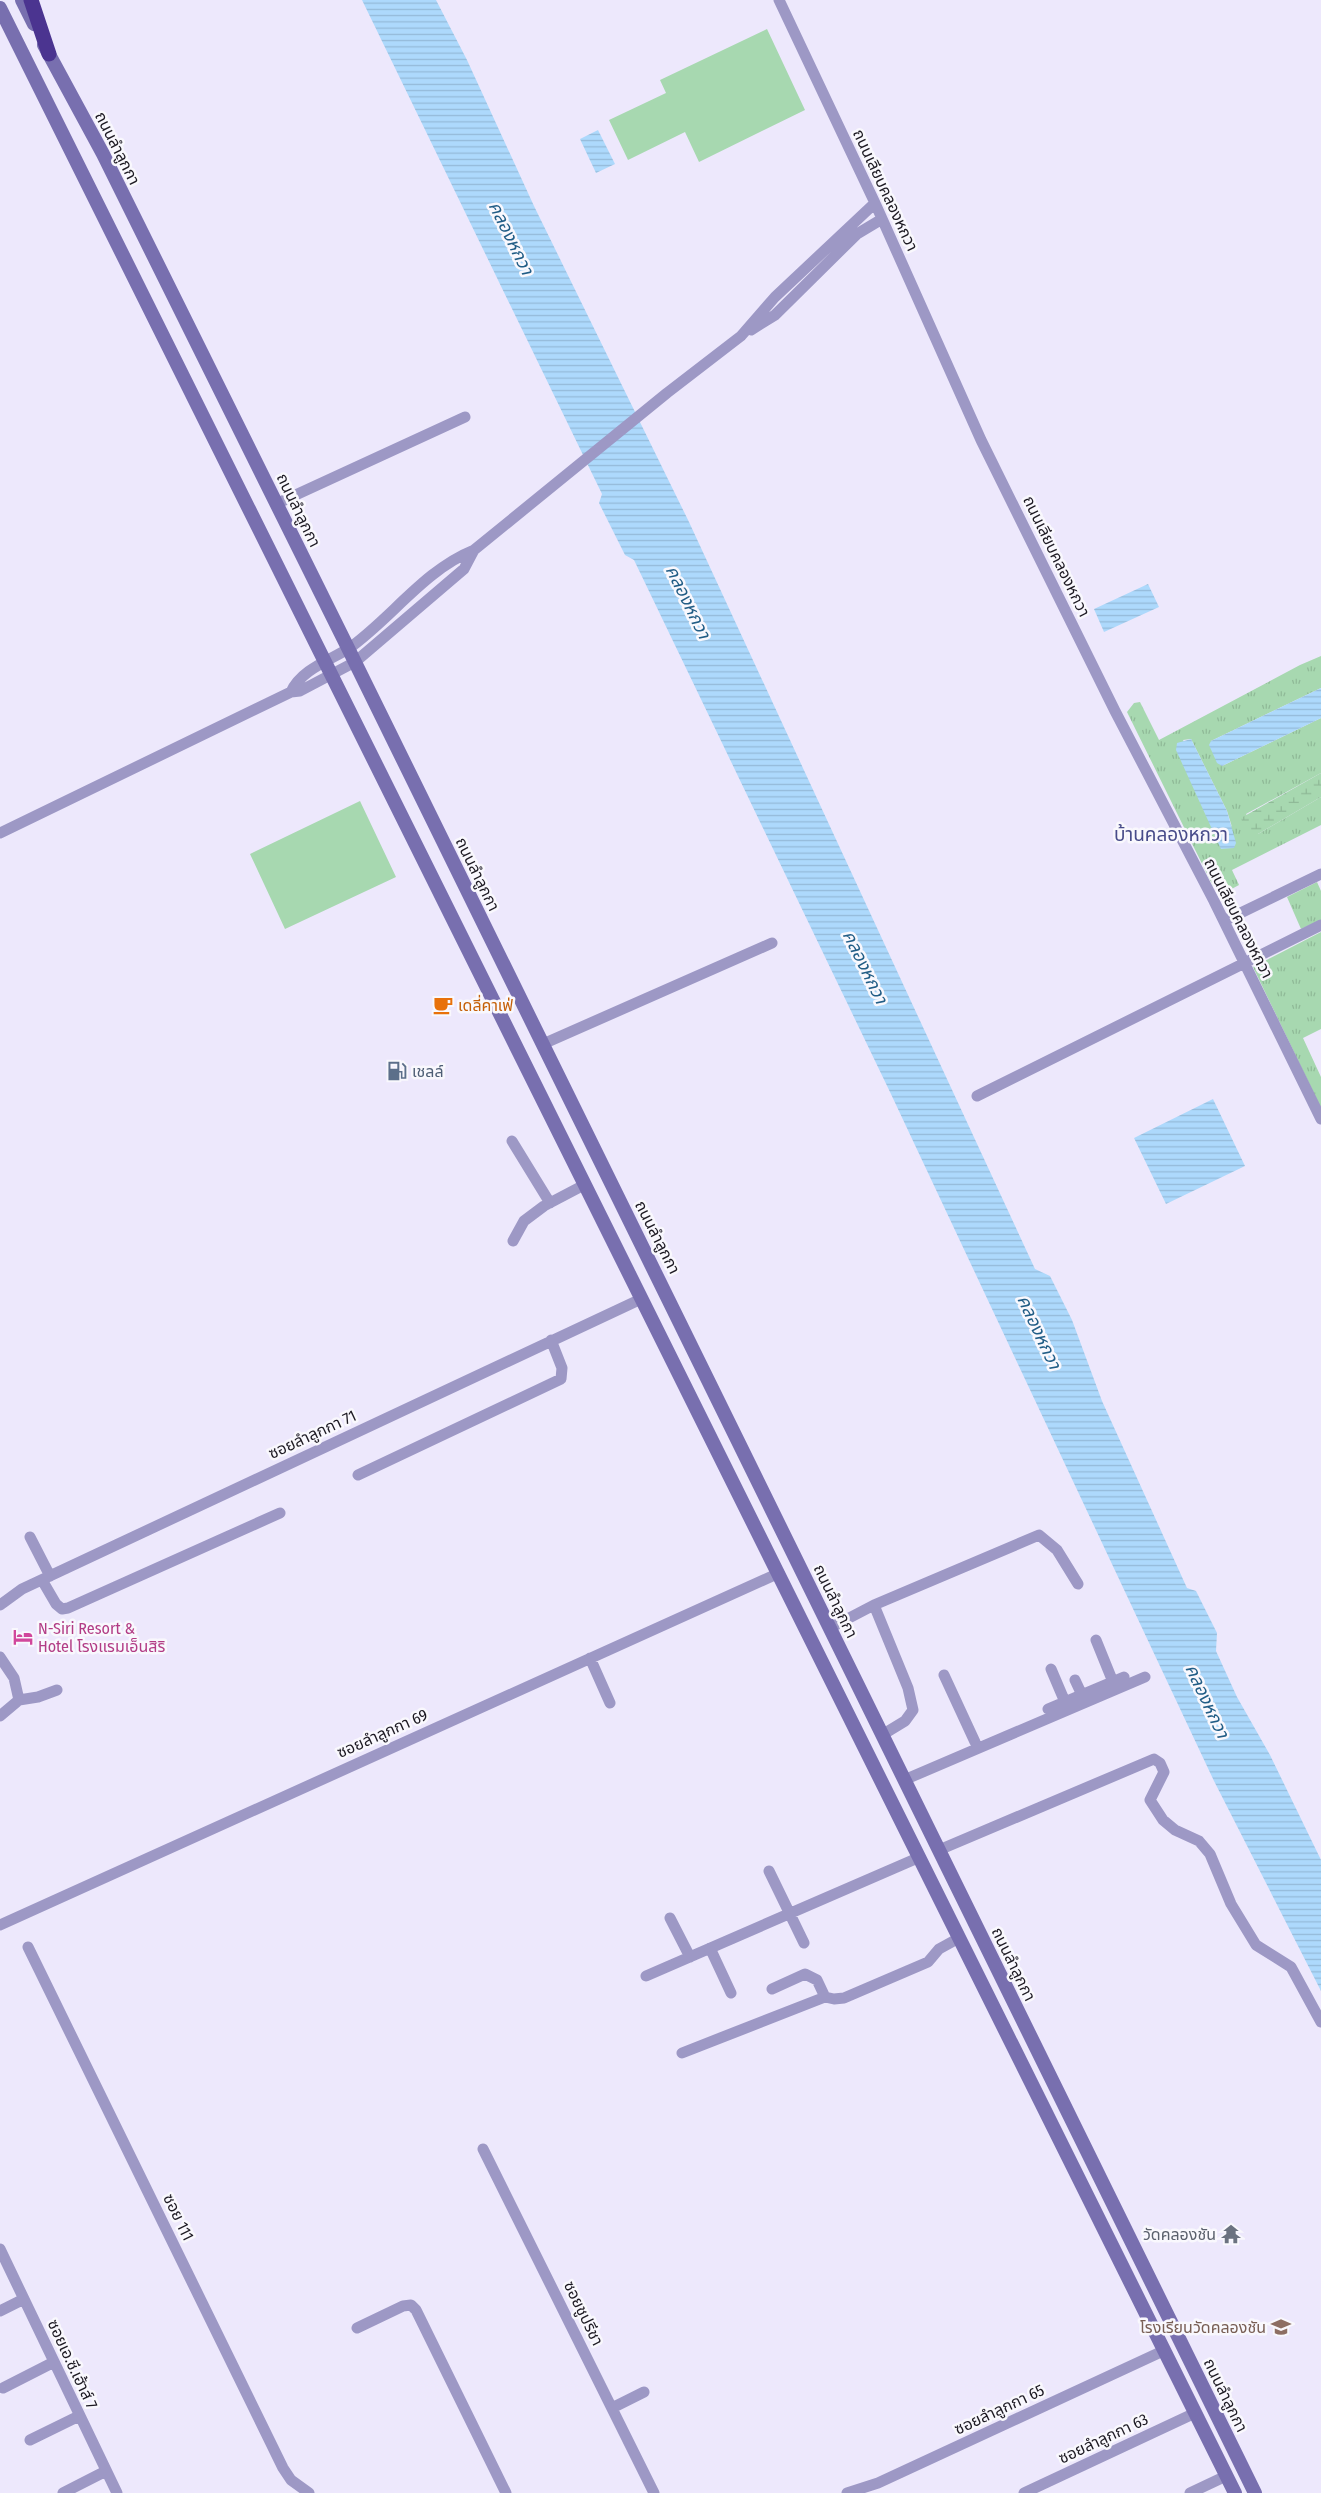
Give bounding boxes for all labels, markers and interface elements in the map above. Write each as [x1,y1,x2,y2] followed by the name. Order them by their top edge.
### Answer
[91,108,144,188] street label: ถนนลำลูกกา
[849,126,922,254] street label: ถนนเลียบคลองหกวา
[484,198,538,279] water label: คลองหกวา
[273,470,325,550] street label: ถนนลำลูกกา
[1019,493,1094,620] street label: ถนนเลียบคลองหกวา
[661,562,715,643] water label: คลองหกวา
[1114,823,1228,846] district label: บ้านคลองหกวา
[452,834,504,914] street label: ถนนลำลูกกา
[1200,855,1277,981] street label: ถนนเลียบคลองหกวา
[838,927,892,1008] water label: คลองหกวา
[432,994,454,1016] cafe icon: เดลี่คาเฟ่
[458,994,513,1015] place label: เดลี่คาเฟ่
[386,1060,408,1082] fuel station icon: เชลล์
[412,1062,444,1081] place label: เชลล์
[631,1197,684,1277] street label: ถนนลำลูกกา
[1012,1292,1066,1373] water label: คลองหกวา
[265,1406,359,1463] street label: ซอยลำลูกกา 71
[810,1561,862,1641] street label: ถนนลำลูกกา
[38,1619,165,1656] place label: N-Siri Resort & Hotel โรงแรมเอ็นสิริ
[12,1626,34,1648] hotel icon: N-Siri Resort & Hotel โรงแรมเอ็นสิริ
[1180,1661,1234,1742] water label: คลองหกวา
[334,1705,431,1762] street label: ซอยลำลูกกา 69
[988,1924,1040,2004] street label: ถนนลำลูกกา
[159,2191,198,2244] street label: ซอย 111
[1220,2223,1242,2245] temple icon: วัดคลองชัน
[1143,2225,1216,2244] place label: วัดคลองชัน
[560,2278,607,2348] street label: ซอยชูปรีชา
[1270,2316,1292,2338] school or university icon: โรงเรียนวัดคลองชัน
[44,2317,102,2412] street label: ซอยเอ.ซี.เฮ้าส์ 7
[1140,2318,1266,2337] place label: โรงเรียนวัดคลองชัน
[1200,2355,1252,2435] street label: ถนนลำลูกกา
[951,2380,1047,2439] street label: ซอยลำลูกกา 65
[1055,2409,1151,2468] street label: ซอยลำลูกกา 63

